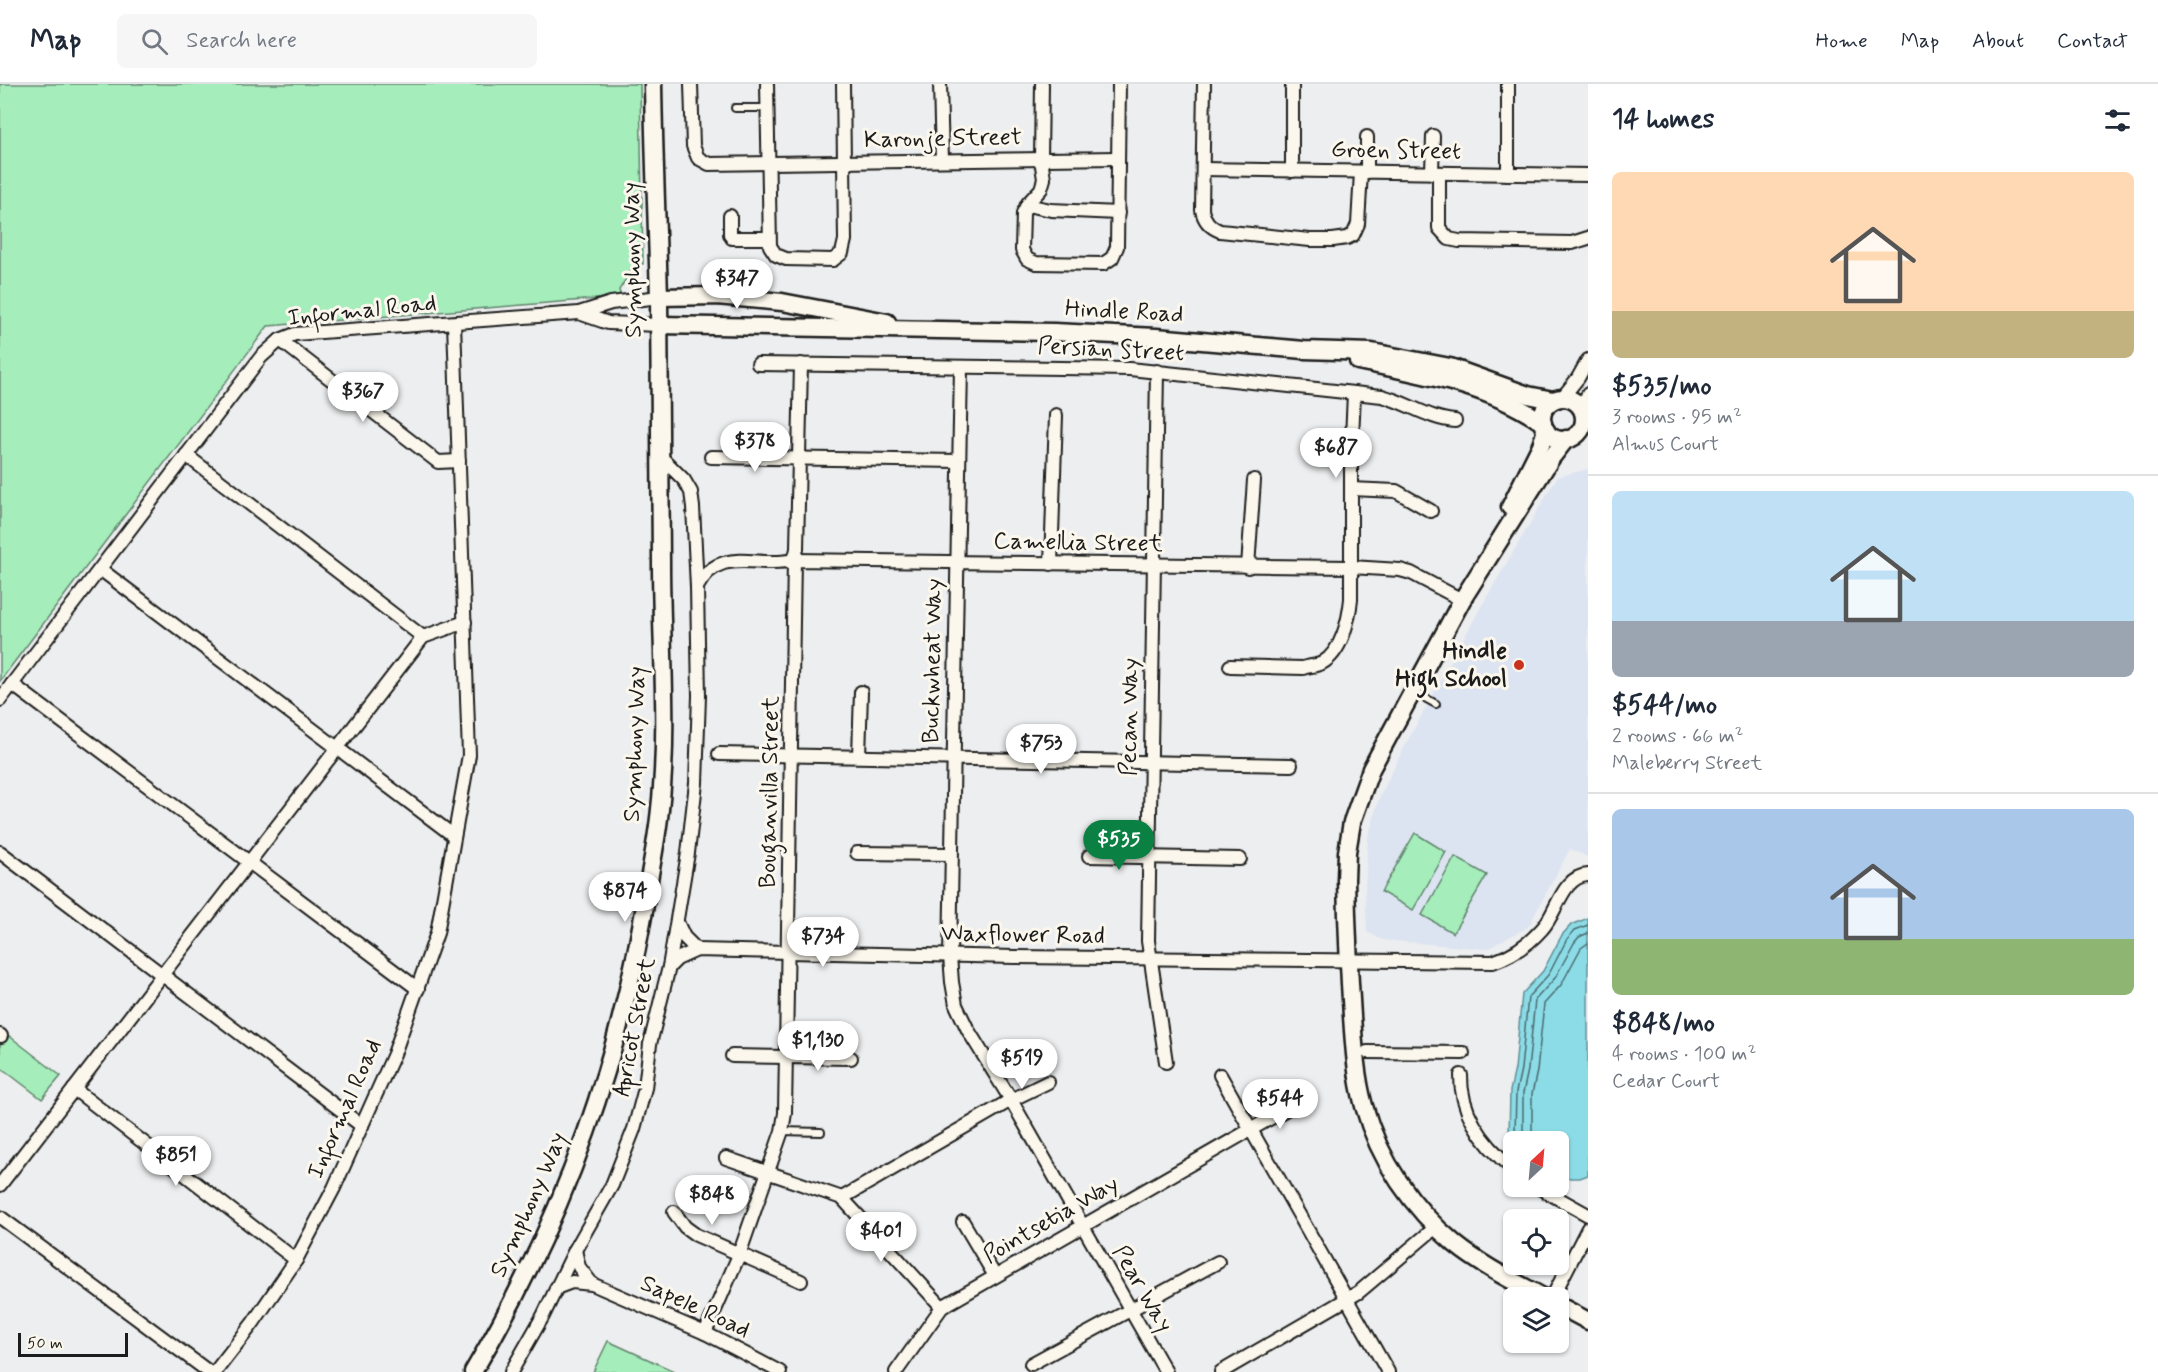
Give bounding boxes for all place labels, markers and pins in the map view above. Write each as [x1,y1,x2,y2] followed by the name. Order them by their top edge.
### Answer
[701,259,773,310] pin: $347
[327,372,399,423] pin: $367
[719,422,791,473] pin: $378
[1300,428,1372,479] pin: $687
[1395,636,1507,698] place label: Hindle High School
[1512,658,1526,672] marker: Hindle High School
[1005,724,1077,775] pin: $753
[1083,820,1155,871] pin: $535
[589,872,661,923] pin: $874
[787,917,859,968] pin: $734
[769,1021,867,1072] pin: $1,130
[986,1039,1058,1090] pin: $519
[1244,1079,1316,1130] pin: $544
[140,1136,212,1187] pin: $851
[676,1175,748,1226] pin: $848
[845,1212,917,1263] pin: $401

